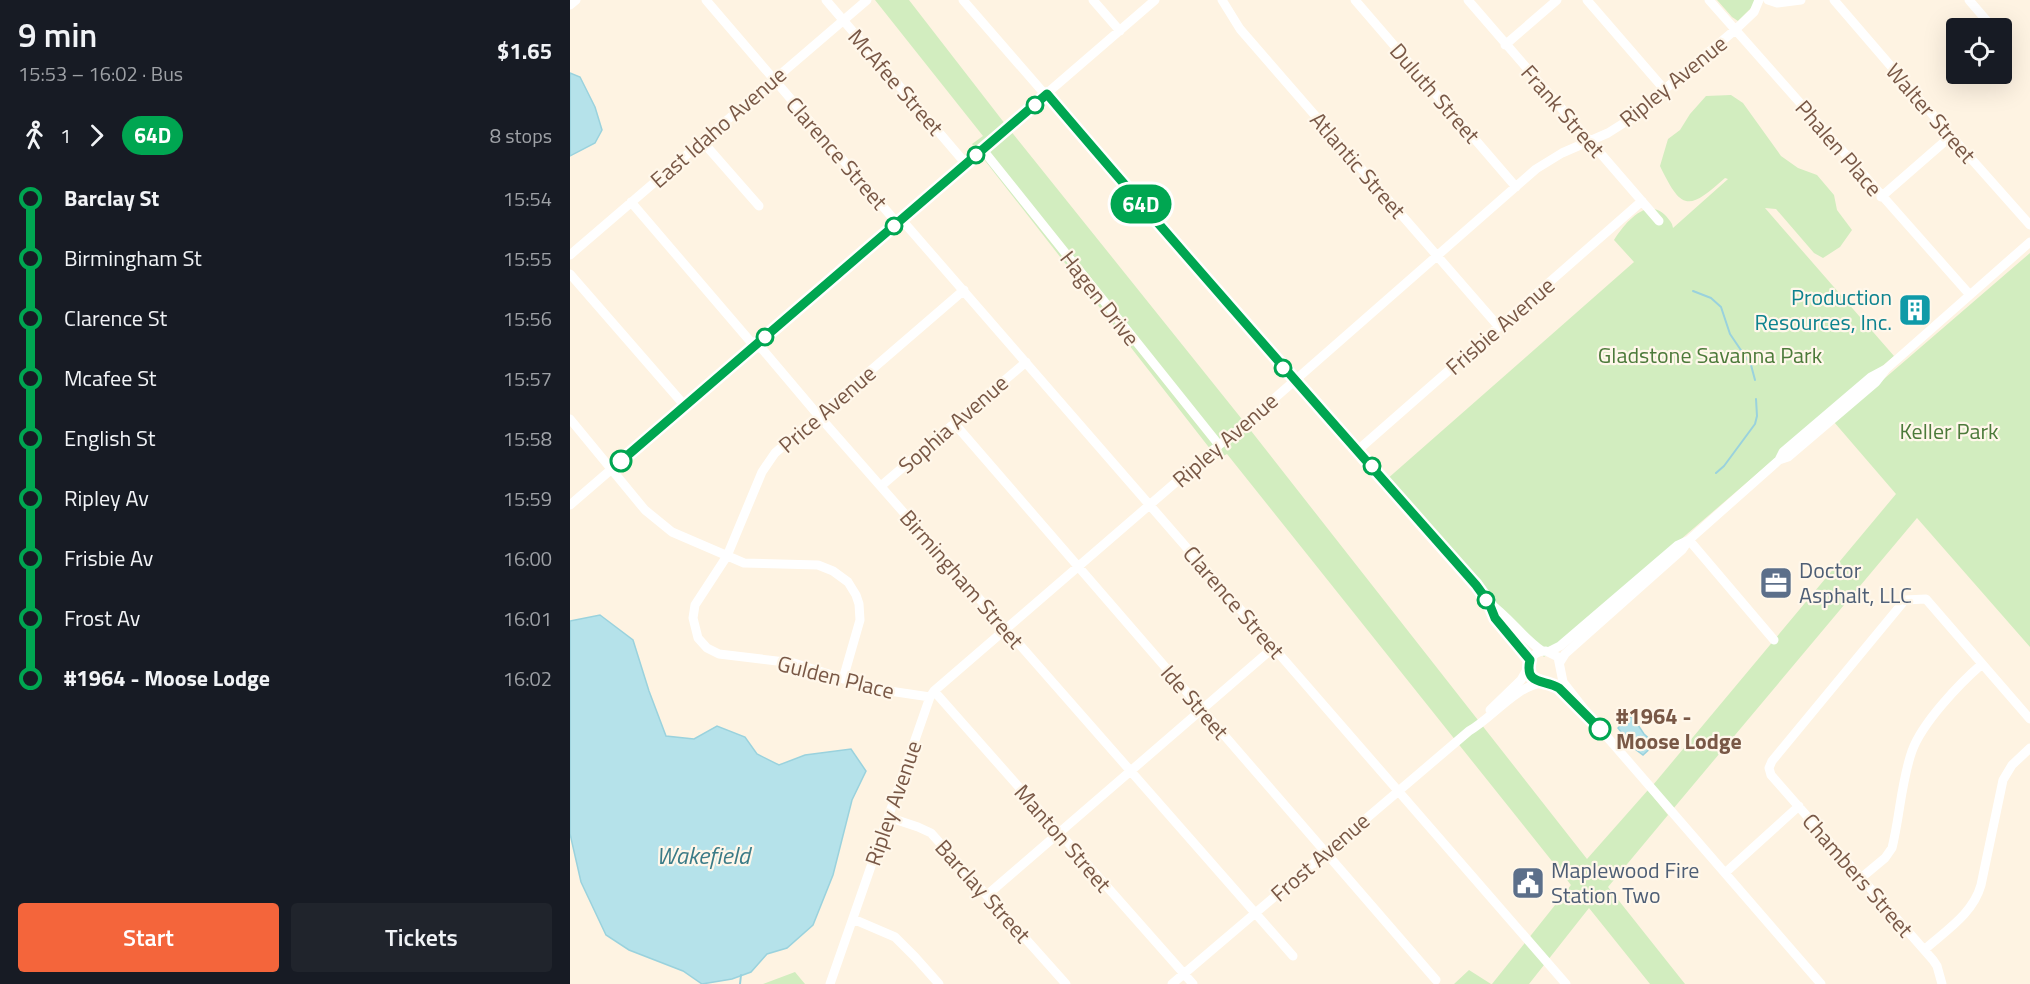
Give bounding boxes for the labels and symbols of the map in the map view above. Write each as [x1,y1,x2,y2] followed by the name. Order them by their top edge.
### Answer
[840,21,952,143] street label: McAfee Street
[1612,27,1734,135] street label: Ripley Avenue
[1382,35,1489,151] street label: Duluth Street
[1878,55,1984,171] street label: Walter Street
[1513,57,1613,165] street label: Frank Street
[642,58,794,196] street label: East Idaho Avenue
[778,89,896,217] street label: Clarence Street
[1787,92,1891,204] street label: Phalen Place
[1026,96,1044,114] unlabelled marker
[1302,104,1414,226] street label: Atlantic Street
[967,146,985,164] unlabelled marker
[1106,184,1176,224] line badge: 64D
[885,217,903,235] unlabelled marker
[1052,243,1148,353] street label: Hagen Drive
[1438,269,1562,383] street label: Frisbie Avenue
[1754,280,1892,339] place label: Production Resources, Inc.
[1897,292,1933,328] building icon: Production Resources, Inc.
[756,328,774,346] unlabelled marker
[1598,338,1823,372] park label: Gladstone Savanna Park
[771,357,883,461] street label: Price Avenue
[1274,359,1292,377] unlabelled marker
[890,366,1016,482] street label: Sophia Avenue
[1165,384,1285,496] street label: Ripley Avenue
[1899,414,1999,448] park label: Keller Park
[610,450,632,472] unlabelled marker
[1363,457,1381,475] unlabelled marker
[892,502,1032,656] street label: Birmingham Street
[1175,538,1293,666] street label: Clarence Street
[1799,553,1912,612] place label: Doctor Asphalt, LLC
[1758,565,1794,601] office icon: Doctor Asphalt, LLC
[1477,591,1495,609] unlabelled marker
[774,646,898,708] street label: Gulden Place
[1153,657,1237,747] street label: Ide Street
[1616,699,1742,758] place label: #1964 - Moose Lodge
[1589,718,1611,740] marker: #1964 - Moose Lodge
[856,736,930,870] street label: Ripley Avenue
[1006,776,1120,900] street label: Manton Street
[1263,804,1377,910] street label: Frost Avenue
[1794,805,1922,945] street label: Chambers Street
[927,831,1039,951] street label: Barclay Street
[656,837,753,873] water label: Wakefield
[1551,853,1699,912] place label: Maplewood Fire Station Two
[1510,865,1546,901] public building icon: Maplewood Fire Station Two

